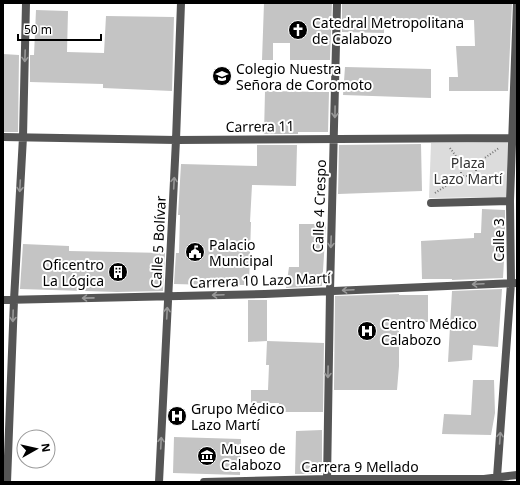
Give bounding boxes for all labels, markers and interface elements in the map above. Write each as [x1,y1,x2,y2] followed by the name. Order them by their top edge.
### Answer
[312,13,464,48] place label: Catedral Metropolitana de Calabozo
[18,16,101,42] scale bar
[287,19,309,41] church icon: Catedral Metropolitana de Calabozo
[24,21,52,38] text: 50 m
[21,49,29,62] one-way arrow
[236,59,372,94] place label: Colegio Nuestra Señora de Coromoto
[211,65,233,87] school or university icon: Colegio Nuestra Señora de Coromoto
[331,105,339,118] one-way arrow
[225,116,295,136] street label: Carrera 11
[434,153,503,188] park label: Plaza Lazo Martí
[308,159,330,253] street label: Calle 4 Crespo
[170,177,177,190] one-way arrow
[17,179,24,192] one-way arrow
[146,195,170,289] street label: Calle 5 Bolívar
[489,218,508,262] street label: Calle 3
[209,235,273,270] place label: Palacio Municipal
[327,235,335,248] one-way arrow
[184,241,206,263] public building icon: Palacio Municipal
[42,255,104,290] place label: Oficentro La Lógica
[107,261,129,283] building icon: Oficentro La Lógica
[189,268,331,292] street label: Carrera 10 Lazo Martí
[472,280,485,288] one-way arrow
[342,287,355,294] one-way arrow
[212,291,225,299] one-way arrow
[82,294,95,302] one-way arrow
[163,307,171,320] one-way arrow
[9,309,17,322] one-way arrow
[381,314,477,349] place label: Centro Médico Calabozo
[356,320,378,342] hospital icon: Centro Médico Calabozo
[325,365,332,378] one-way arrow
[191,399,284,434] place label: Grupo Médico Lazo Martí
[166,405,188,427] hospital icon: Grupo Médico Lazo Martí
[16,429,56,469] north arrow
[497,432,504,445] one-way arrow
[157,437,165,450] one-way arrow
[221,439,286,474] place label: Museo de Calabozo
[38,442,54,453] text: N
[196,445,218,467] museum icon: Museo de Calabozo
[301,457,419,476] street label: Carrera 9 Mellado

